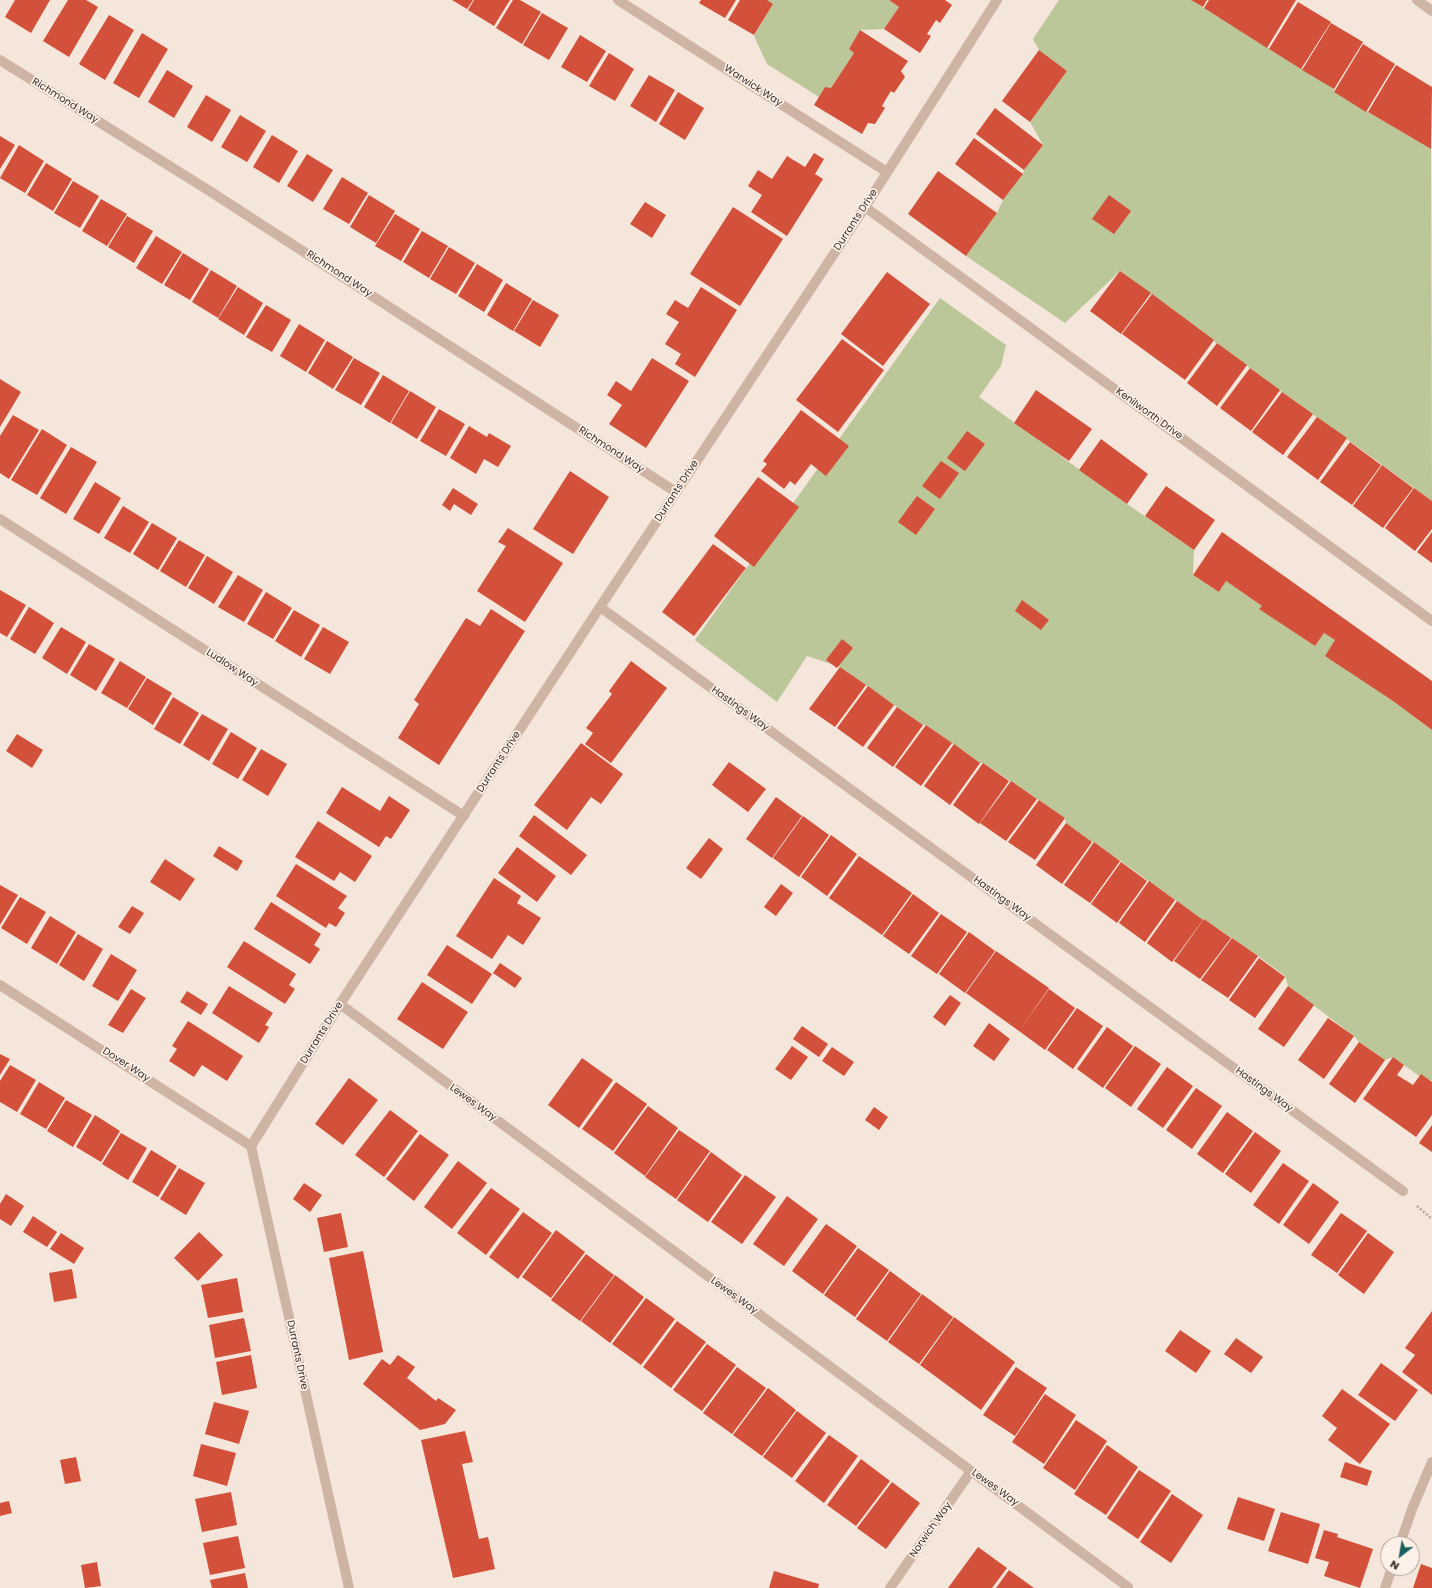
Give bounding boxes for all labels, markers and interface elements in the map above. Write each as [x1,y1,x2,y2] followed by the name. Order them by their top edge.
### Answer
[722,63,784,109] street label: Warwick Way
[30,76,100,126] street label: Richmond Way
[832,187,880,253] street label: Durrants Drive
[304,248,374,300] street label: Richmond Way
[1113,386,1185,442] street label: Kenilworth Drive
[576,424,646,476] street label: Richmond Way
[653,458,701,524] street label: Durrants Drive
[204,647,260,689] street label: Ludlow Way
[709,684,771,734] street label: Hastings Way
[475,729,523,795] street label: Durrants Drive
[971,874,1033,924] street label: Hastings Way
[298,1000,346,1066] street label: Durrants Drive
[100,1045,152,1085] street label: Dover Way
[1233,1065,1295,1115] street label: Hastings Way
[447,1082,499,1124] street label: Lewes Way
[708,1275,760,1317] street label: Lewes Way
[284,1319,310,1391] street label: Durrants Drive
[969,1467,1021,1509] street label: Lewes Way
[907,1500,955,1560] street label: Norwich Way
[1380,1536,1420,1576] north arrow
[1387,1556,1402,1574] text: N

